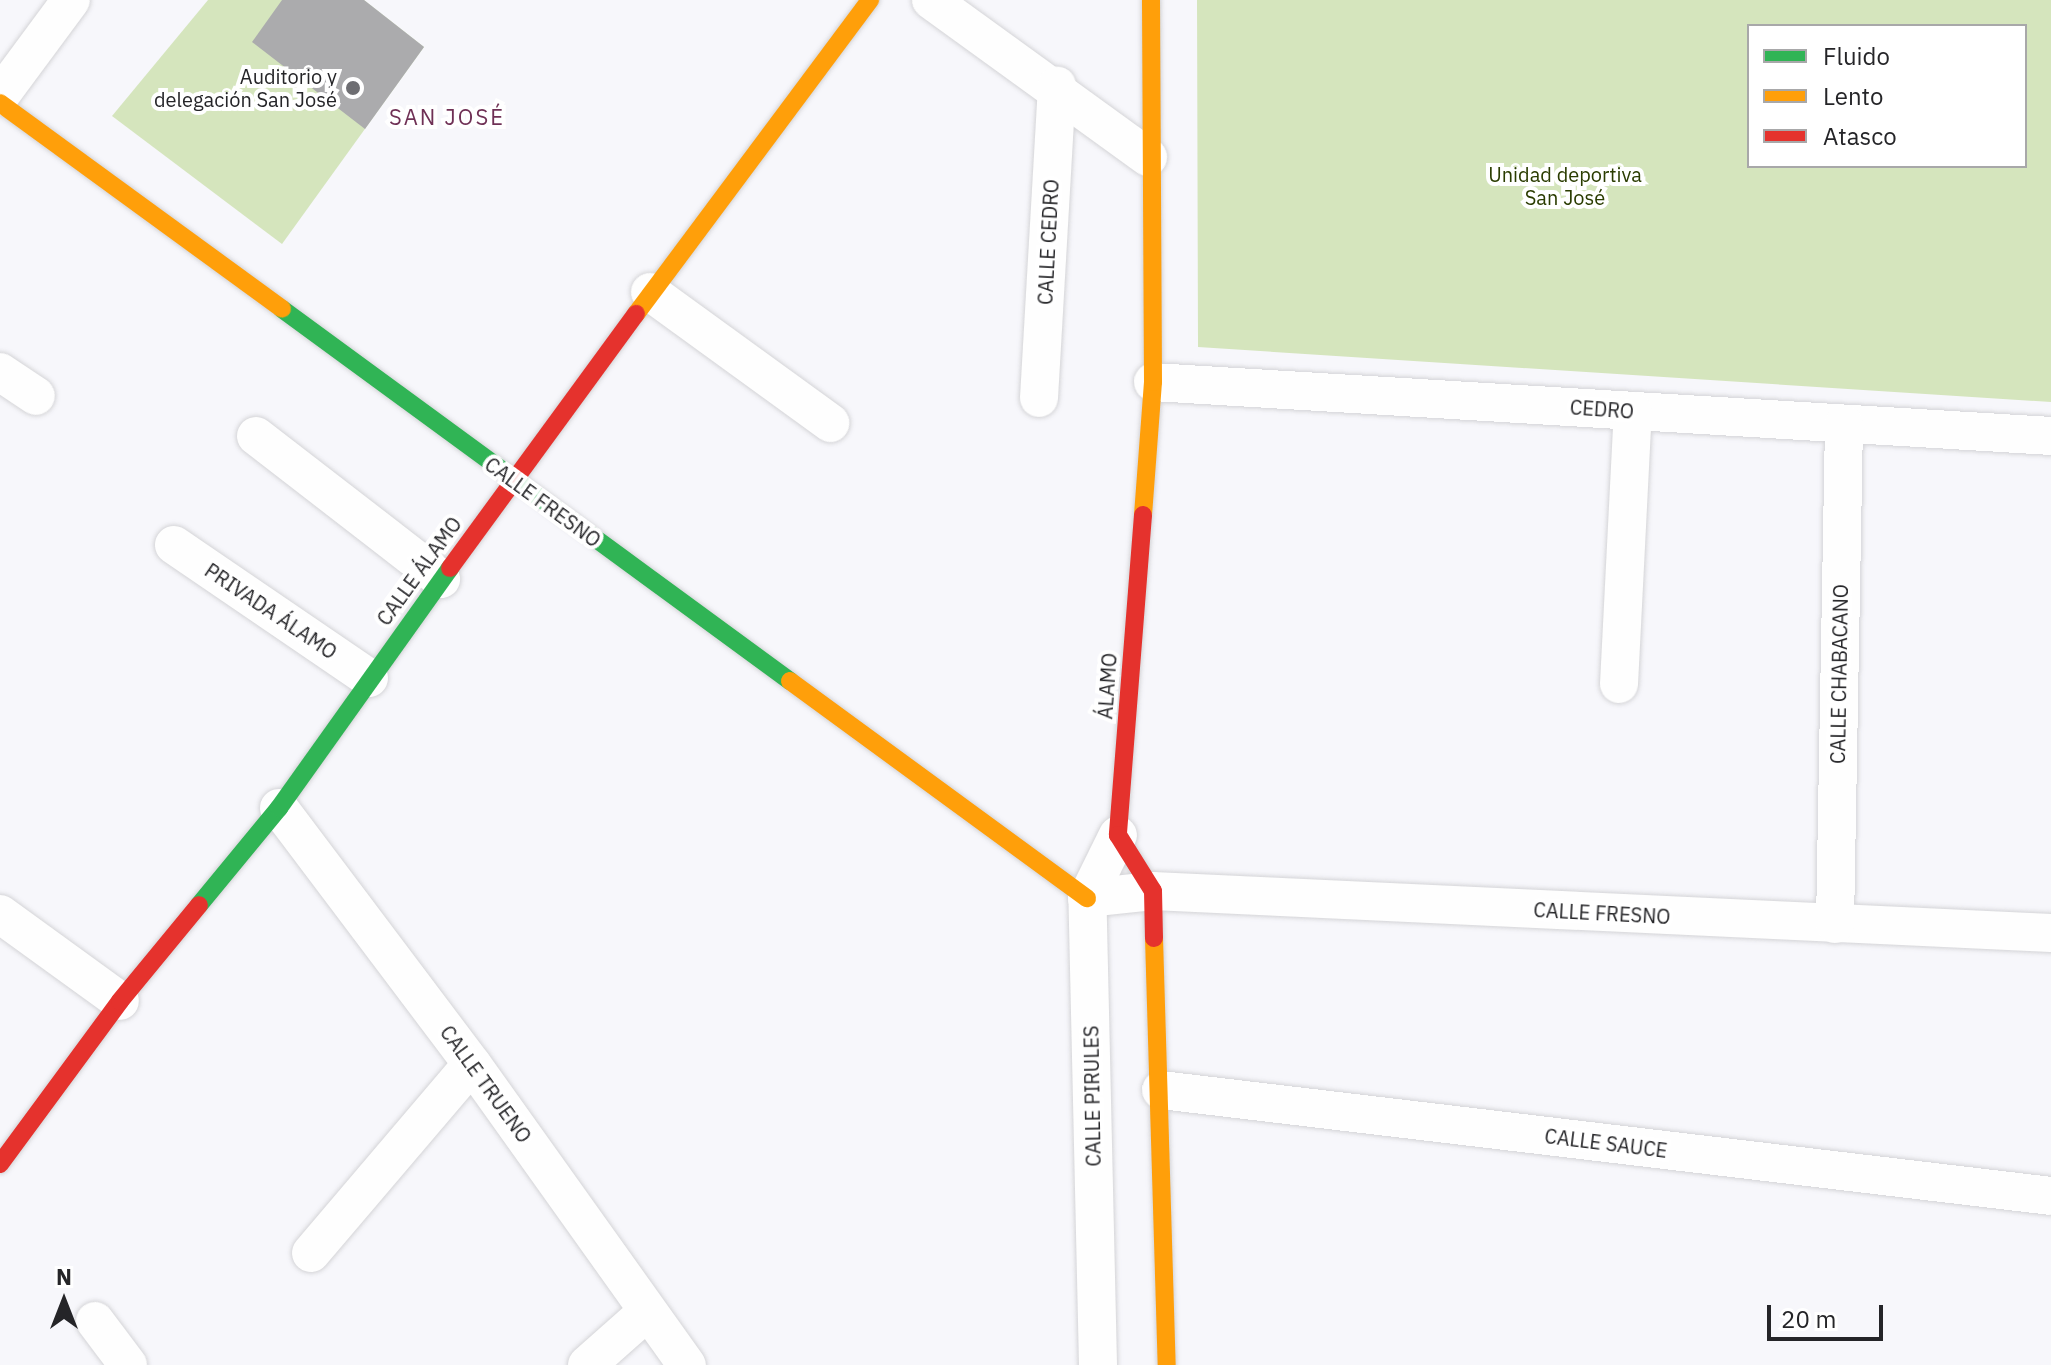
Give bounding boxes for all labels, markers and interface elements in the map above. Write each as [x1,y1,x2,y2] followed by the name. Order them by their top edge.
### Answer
[1747,24,2027,168] legend
[1823,40,1890,72] text: Fluido
[154,64,337,111] place label: Auditorio y delegación San José
[344,79,362,97] marker: Auditorio y delegación San José
[1823,80,1883,112] text: Lento
[389,104,505,130] district label: SAN JOSÉ
[1823,120,1897,152] text: Atasco
[1488,162,1642,209] park label: Unidad deportiva San José
[1033,178,1063,306] street label: CALLE CEDRO
[1569,395,1635,423] street label: CEDRO
[480,452,606,552] street label: CALLE FRESNO
[372,512,466,630] street label: CALLE ÁLAMO
[200,558,342,664] street label: PRIVADA ÁLAMO
[1825,584,1853,764] street label: CALLE CHABACANO
[1093,652,1121,720] street label: ÁLAMO
[1533,897,1671,929] street label: CALLE FRESNO
[435,1021,537,1147] street label: CALLE TRUENO
[1079,1025,1105,1167] street label: CALLE PIRULES
[1543,1124,1669,1162] street label: CALLE SAUCE
[24,1261,104,1341] north arrow
[56,1262,72,1291] text: N
[1771,1289,1887,1339] scale bar
[1781,1303,1836,1335] text: 20 m

